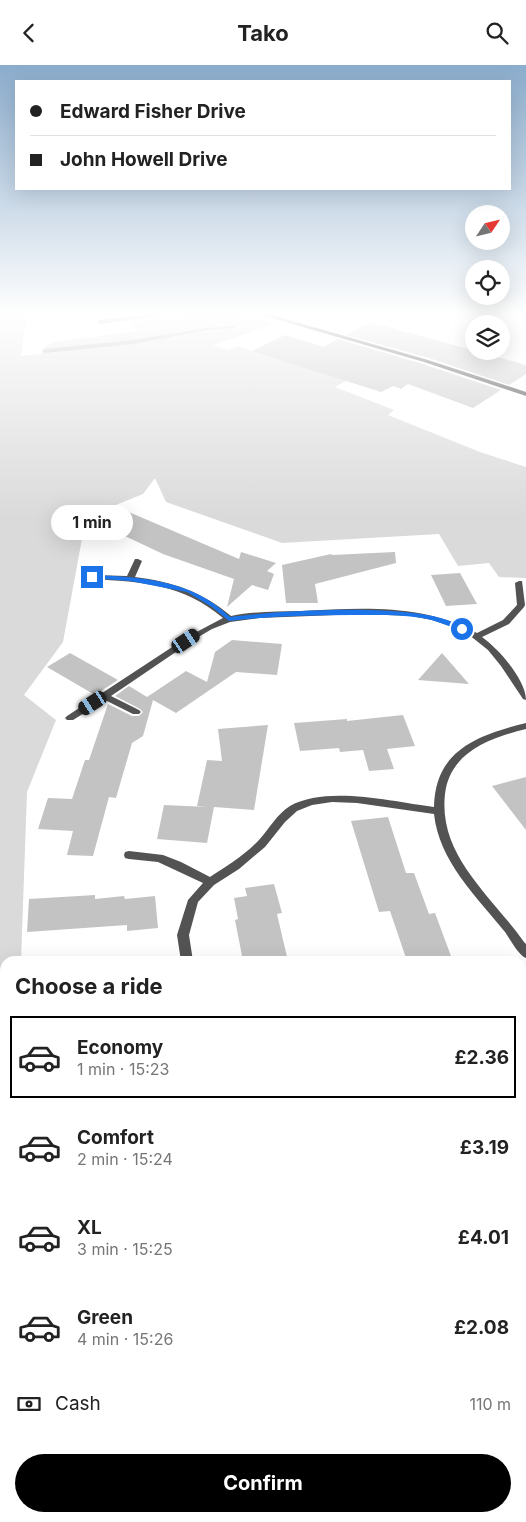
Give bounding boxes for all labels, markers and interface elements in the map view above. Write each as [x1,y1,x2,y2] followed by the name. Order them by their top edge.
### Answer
[15,19,43,47] icon: back
[483,19,511,47] icon: search
[237,20,289,46] text: Tako
[60,100,246,123] text: Edward Fisher Drive
[60,148,228,171] text: John Howell Drive
[465,205,510,250] north arrow
[465,205,510,360] map controls
[465,260,510,305] button: locate
[465,315,510,360] button: layers
[51,505,133,539] callout: 1 min
[72,512,112,532] text: 1 min
[81,566,103,588] route end
[451,618,473,640] route start
[169,626,202,656] car
[76,689,109,717] car
[15,973,163,999] text: Choose a ride
[17,1035,62,1080] icon: car
[77,1036,163,1059] text: Economy
[454,1046,509,1069] text: £2.36
[77,1059,169,1079] text: 1 min · 15:23
[17,1125,62,1170] icon: car
[77,1126,154,1149] text: Comfort
[460,1136,509,1159] text: £3.19
[77,1149,173,1169] text: 2 min · 15:24
[17,1215,62,1260] icon: car
[77,1216,102,1239] text: XL
[458,1226,509,1249] text: £4.01
[77,1239,173,1259] text: 3 min · 15:25
[17,1305,62,1350] icon: car
[77,1306,133,1329] text: Green
[454,1316,509,1339] text: £2.08
[77,1329,173,1349] text: 4 min · 15:26
[15,1390,43,1418] icon: cash
[55,1392,101,1415] text: Cash
[469,1394,511,1414] text: 110 m
[15,1454,511,1512] button: Confirm

